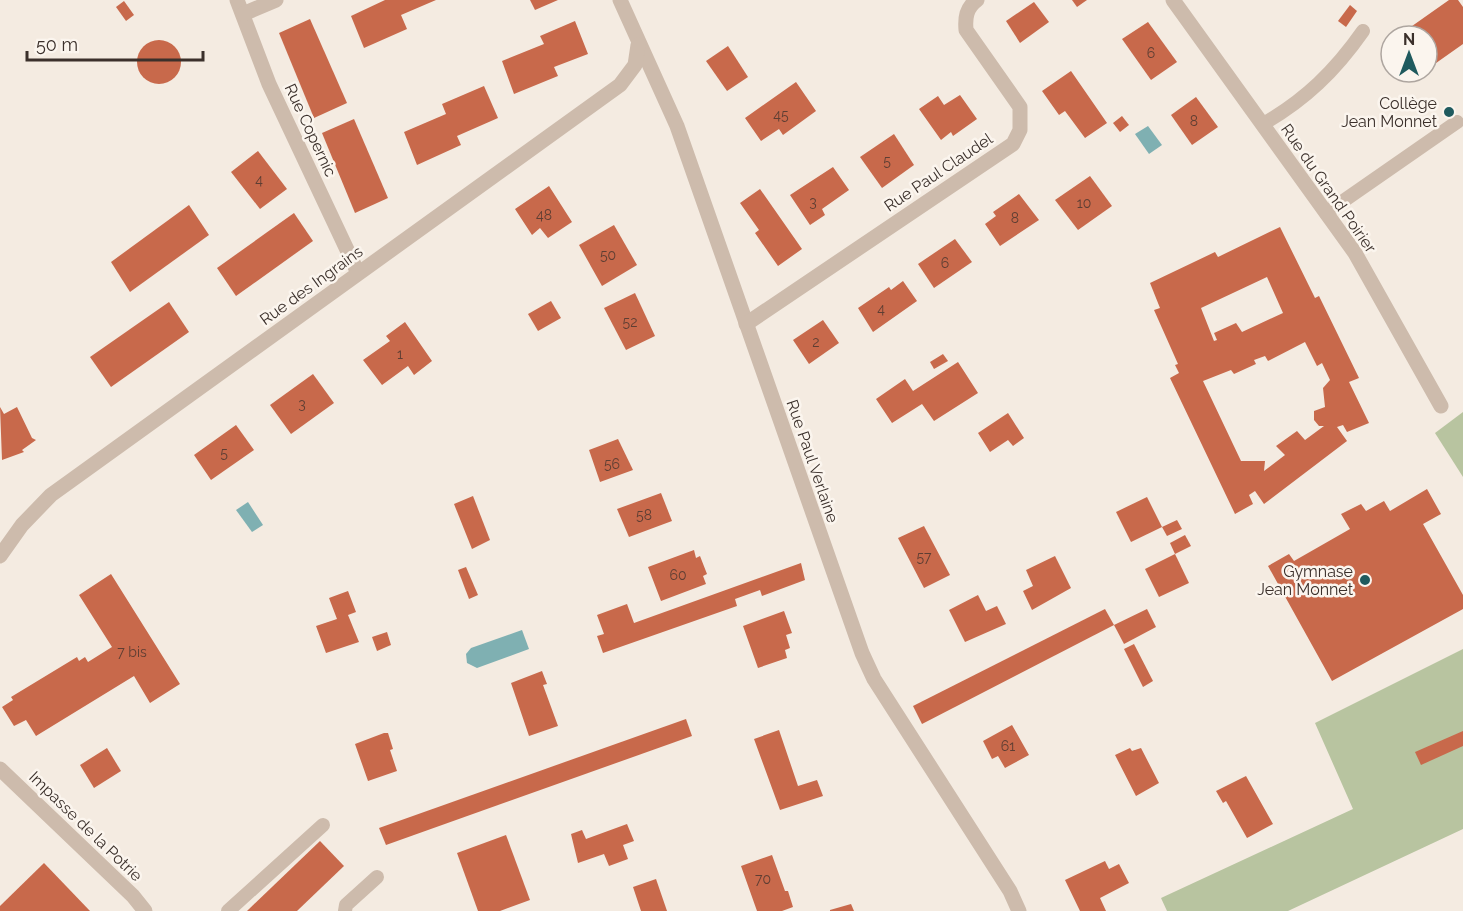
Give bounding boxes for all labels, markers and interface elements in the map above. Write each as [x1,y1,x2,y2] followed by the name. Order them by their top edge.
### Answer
[27,24,202,62] scale bar
[1379,24,1439,84] north arrow
[1403,30,1415,49] text: N
[36,34,78,55] text: 50 m
[1147,45,1155,61] house number: 6
[281,81,340,180] street label: Rue Copernic
[1341,94,1438,131] place label: Collège Jean Monnet
[1442,105,1456,119] marker: Collège Jean Monnet
[773,107,789,123] house number: 45
[1190,113,1198,129] house number: 8
[1277,120,1380,257] street label: Rue du Grand Poirier
[880,129,997,216] street label: Rue Paul Claudel
[883,153,891,169] house number: 5
[255,172,263,188] house number: 4
[809,194,817,210] house number: 3
[1077,195,1091,211] house number: 10
[536,207,552,223] house number: 48
[1011,210,1019,226] house number: 8
[256,242,367,329] street label: Rue des Ingrains
[600,247,616,263] house number: 50
[941,255,949,271] house number: 6
[877,301,885,317] house number: 4
[623,314,637,330] house number: 52
[812,334,820,350] house number: 2
[397,346,403,362] house number: 1
[298,396,306,412] house number: 3
[783,397,842,525] street label: Rue Paul Verlaine
[220,445,228,461] house number: 5
[604,456,620,472] house number: 56
[636,507,652,523] house number: 58
[916,549,932,565] house number: 57
[1257,562,1354,599] place label: Gymnase Jean Monnet
[669,567,687,583] house number: 60
[1358,573,1372,587] marker: Gymnase Jean Monnet
[117,644,147,660] house number: 7 bis
[1001,738,1015,754] house number: 61
[25,767,146,885] street label: Impasse de la Potrie
[755,871,771,887] house number: 70

